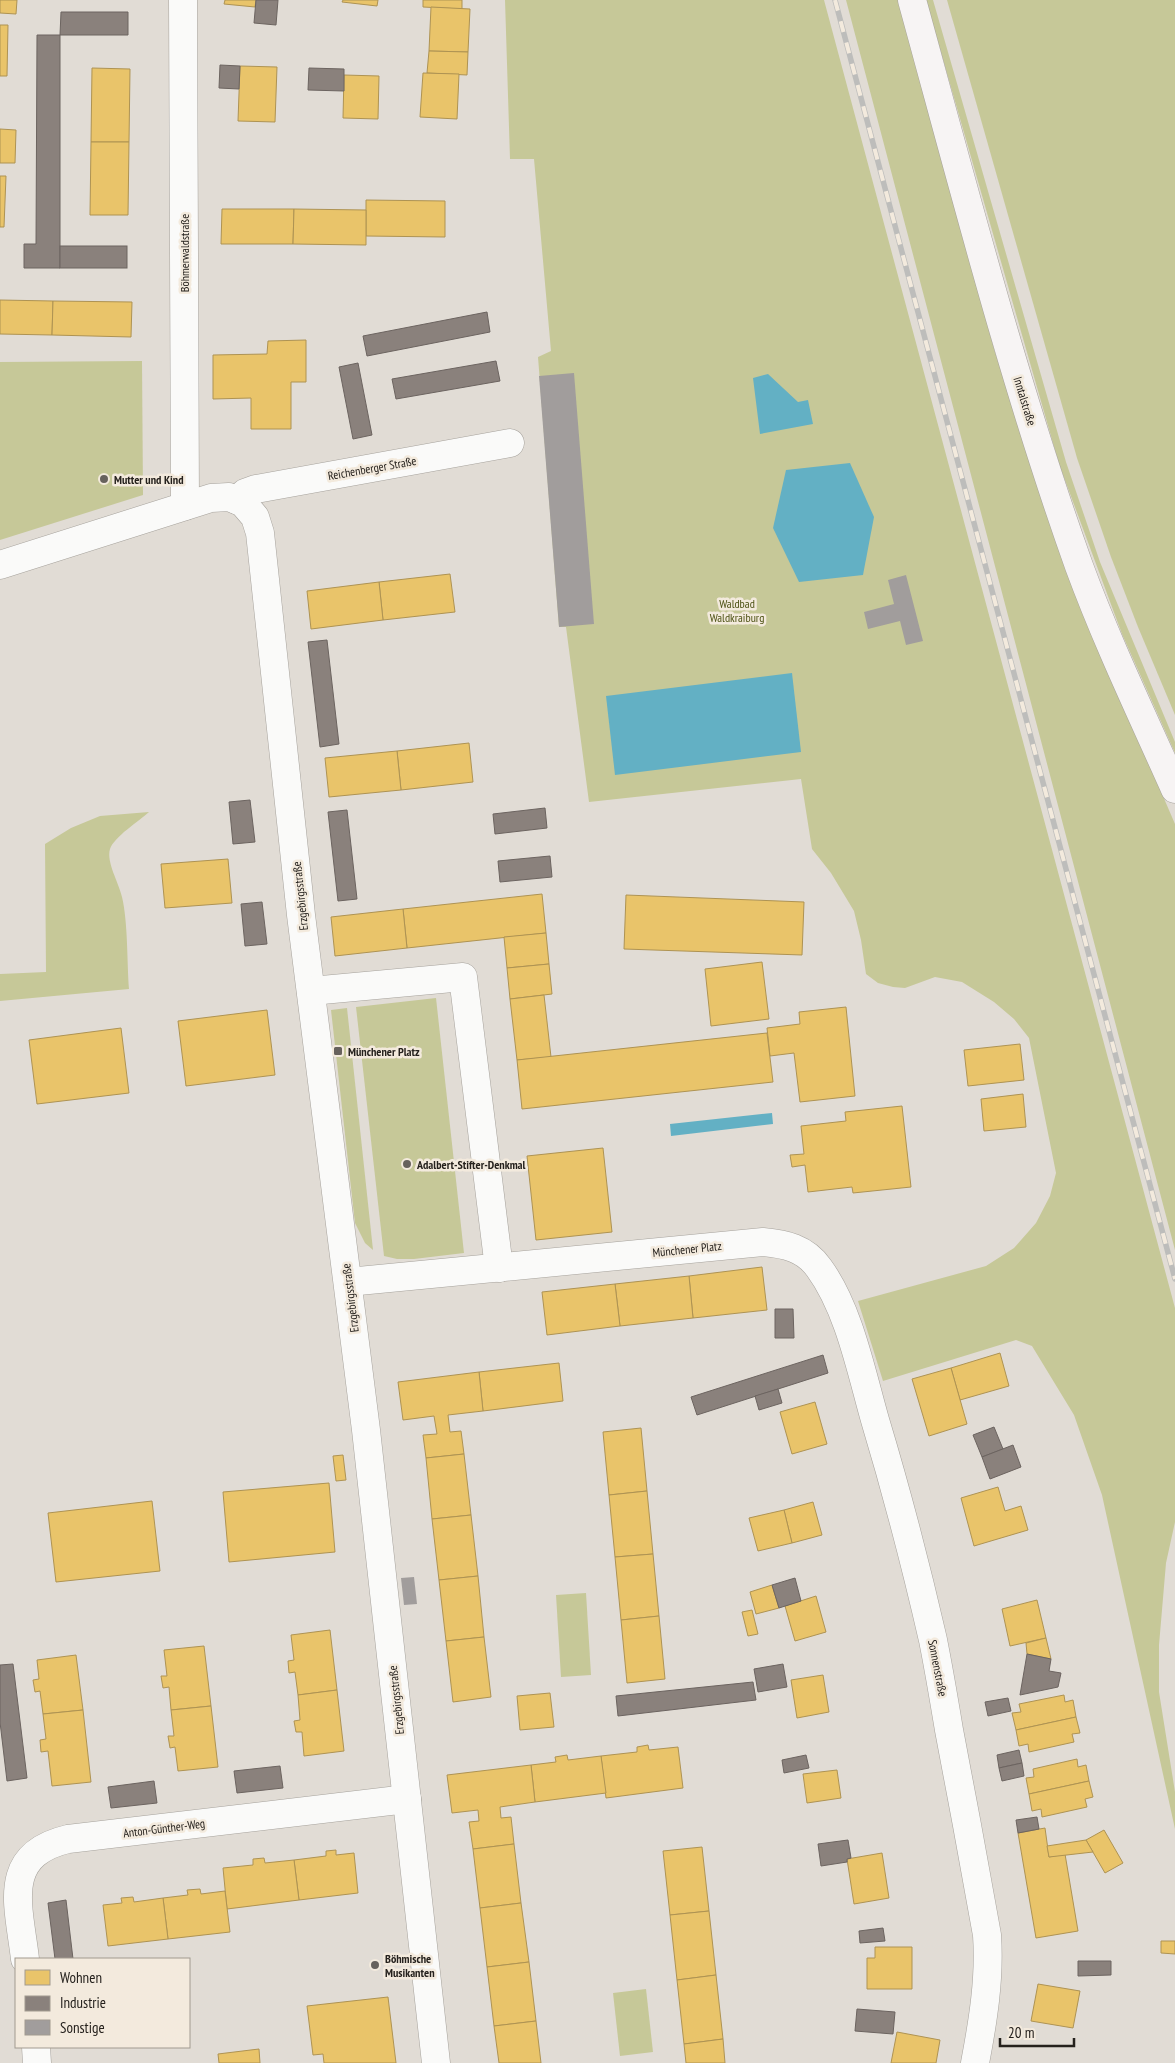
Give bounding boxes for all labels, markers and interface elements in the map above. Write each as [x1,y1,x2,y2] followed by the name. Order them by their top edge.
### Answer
[177,214,192,292] street label: Böhmerwaldstraße
[1010,375,1040,427] street label: Inntalstraße
[327,453,417,483] street label: Reichenberger Straße
[114,472,184,487] place label: Mutter und Kind
[98,473,110,485] marker: Mutter und Kind
[710,596,764,625] park label: Waldbad Waldkraiburg
[289,861,311,931] street label: Erzgebirgsstraße
[348,1044,420,1059] place label: Münchener Platz
[332,1045,344,1057] marker: Münchener Platz
[416,1157,526,1172] place label: Adalbert-Stifter-Denkmal
[401,1158,413,1170] marker: Adalbert-Stifter-Denkmal
[652,1238,722,1260] street label: Münchener Platz
[338,1263,362,1333] street label: Erzgebirgsstraße
[925,1638,951,1698] street label: Sonnenstraße
[385,1665,407,1735] street label: Erzgebirgsstraße
[122,1816,206,1840] street label: Anton-Günther-Weg
[385,1951,435,1980] place label: Böhmische Musikanten
[15,1958,190,2048] legend
[369,1959,381,1971] marker: Böhmische Musikanten
[60,1968,102,1987] text: Wohnen
[60,1993,106,2012] text: Industrie
[1000,2016,1074,2048] scale bar
[60,2018,105,2037] text: Sonstige
[1008,2023,1034,2042] text: 20 m

